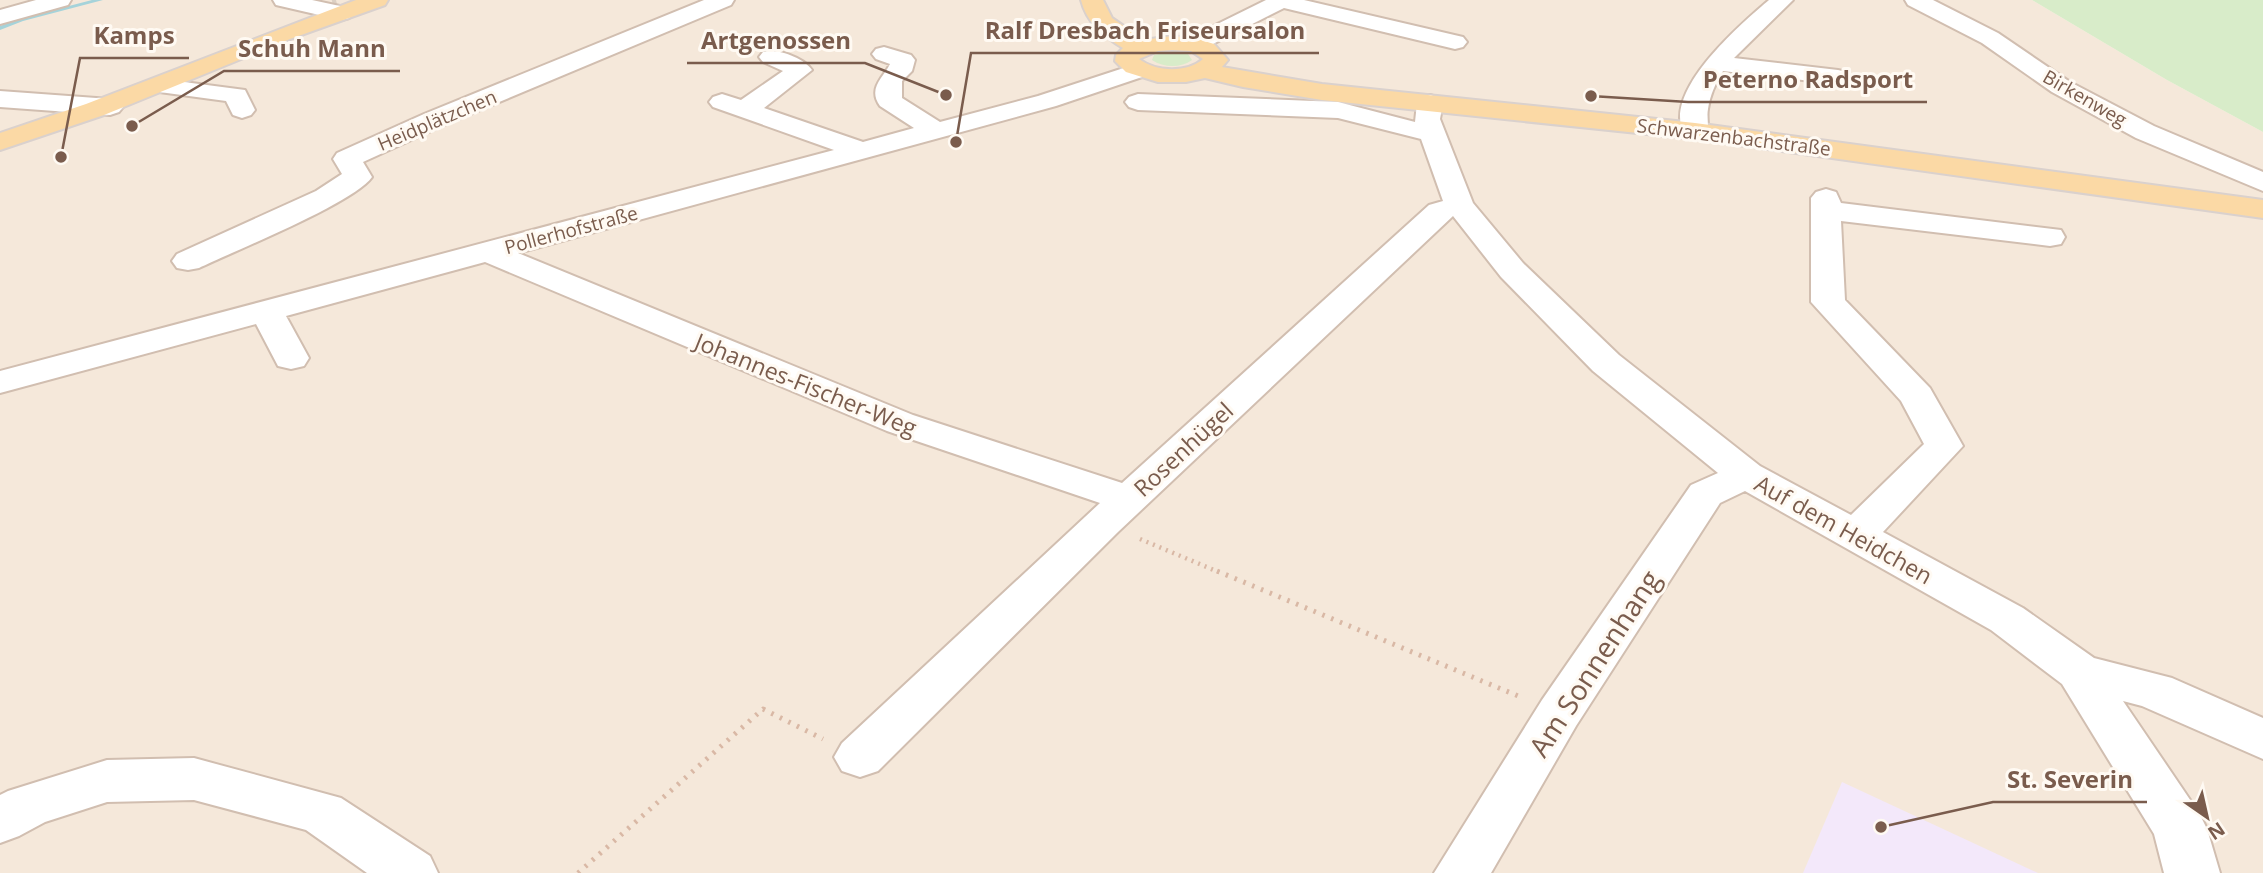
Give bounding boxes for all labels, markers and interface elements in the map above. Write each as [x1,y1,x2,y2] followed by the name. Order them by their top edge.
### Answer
[971,8,1319,53] callout: Ralf Dresbach Friseursalon
[80,13,189,58] callout: Kamps
[985,13,1305,46] text: Ralf Dresbach Friseursalon
[93,18,175,51] text: Kamps
[687,18,865,63] callout: Artgenossen
[701,23,851,56] text: Artgenossen
[224,26,400,71] callout: Schuh Mann
[238,31,386,64] text: Schuh Mann
[1688,57,1927,102] callout: Peterno Radsport
[1703,62,1913,95] text: Peterno Radsport
[2038,64,2132,132] street label: Birkenweg
[374,83,500,157] street label: Heidplätzchen
[1636,112,1832,162] street label: Schwarzenbachstraße
[501,200,641,260] street label: Pollerhofstraße
[689,324,922,443] street label: Johannes-Fischer-Weg
[1126,395,1240,503] street label: Rosenhügel
[1749,467,1939,591] street label: Auf dem Heidchen
[1519,562,1669,764] street label: Am Sonnenhang
[1993,757,2147,802] callout: St. Severin
[2007,762,2133,795] text: St. Severin
[2172,782,2242,852] north arrow
[2203,816,2230,846] text: N

